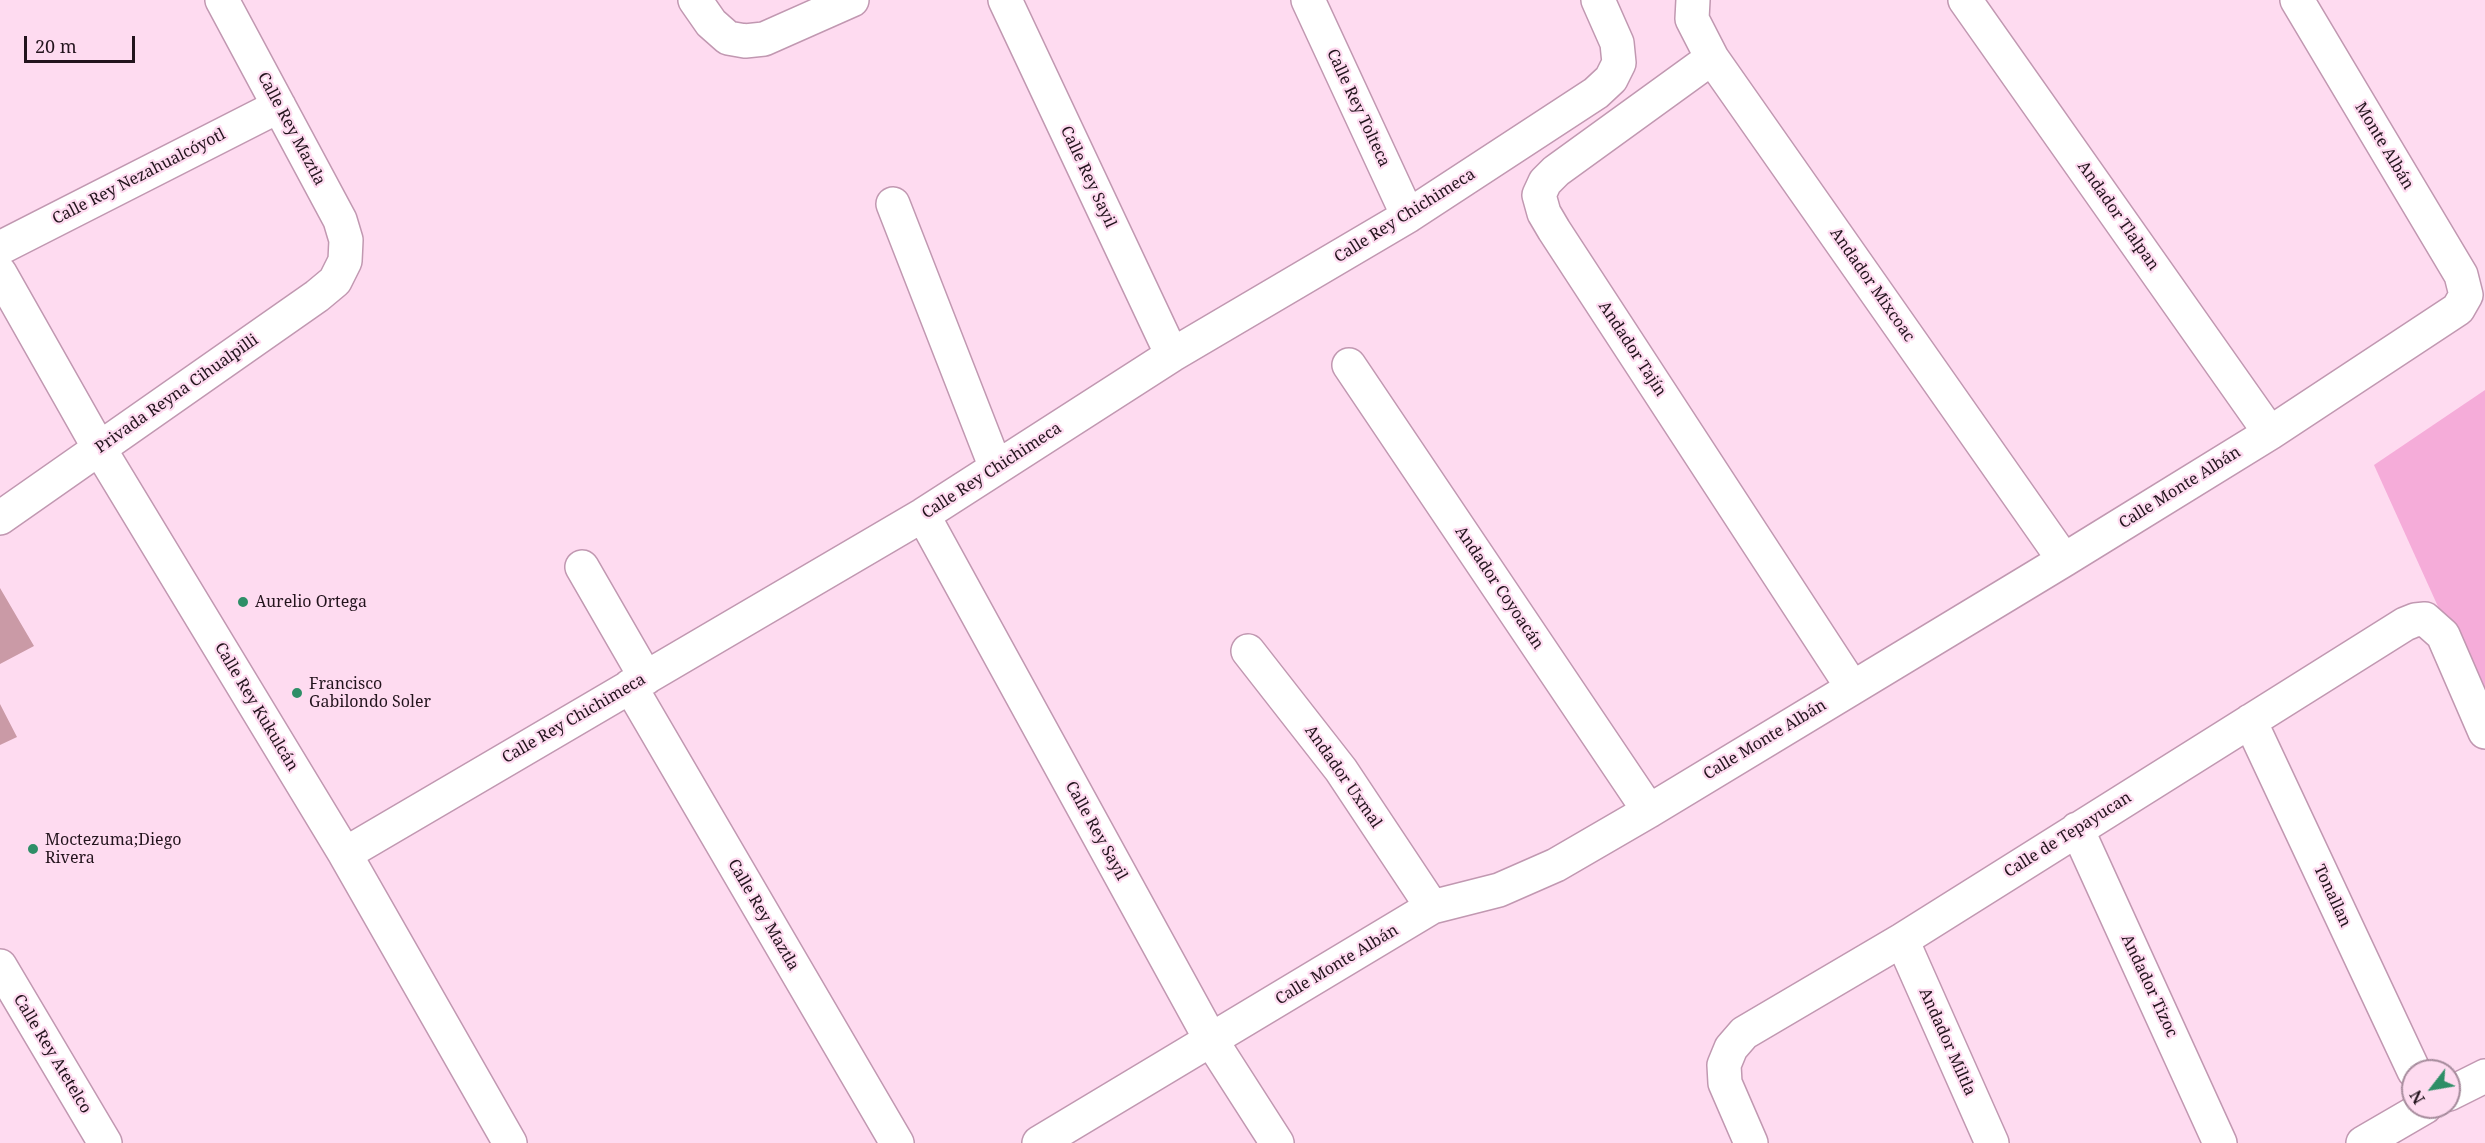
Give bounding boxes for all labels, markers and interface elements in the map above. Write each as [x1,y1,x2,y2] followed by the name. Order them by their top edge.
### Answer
[27,24,138,62] scale bar
[35,34,77,58] text: 20 m
[1322,46,1394,170] street label: Calle Rey Tolteca
[253,69,329,189] street label: Calle Rey Maztla
[2350,99,2418,193] street label: Monte Albán
[1056,123,1120,231] street label: Calle Rey Sayil
[49,125,229,229] street label: Calle Rey Nezahualcóyotl
[2073,158,2163,274] street label: Andador Tlalpan
[1331,165,1479,267] street label: Calle Rey Chichimeca
[1826,224,1918,346] street label: Andador Mixcoac
[1594,298,1670,400] street label: Andador Tajín
[92,330,262,458] street label: Privada Reyna Cihualpilli
[919,419,1065,523] street label: Calle Rey Chichimeca
[2116,443,2244,533] street label: Calle Monte Albán
[1451,523,1547,653] street label: Andador Coyoacán
[255,592,367,612] place label: Aurelio Ortega
[236,595,250,609] marker: Aurelio Ortega
[210,639,302,775] street label: Calle Rey Kukulcán
[499,670,649,768] street label: Calle Rey Chichimeca
[309,674,431,712] place label: Francisco Gabilondo Soler
[290,686,304,700] marker: Francisco Gabilondo Soler
[1700,696,1830,784] street label: Calle Monte Albán
[1300,722,1386,832] street label: Andador Uxmal
[1061,778,1131,884] street label: Calle Rey Sayil
[2001,788,2135,882] street label: Calle de Tepayucan
[45,830,181,868] place label: Moctezuma;Diego Rivera
[26,842,40,856] marker: Moctezuma;Diego Rivera
[723,856,803,974] street label: Calle Rey Maztla
[2309,862,2355,930] street label: Tonallan
[1272,921,1402,1009] street label: Calle Monte Albán
[2117,931,2181,1041] street label: Andador Tizoc
[1915,985,1979,1099] street label: Andador Miltla
[9,991,95,1117] street label: Calle Rey Atetelco
[2401,1059,2461,1119] north arrow
[2405,1086,2430,1108] text: N

